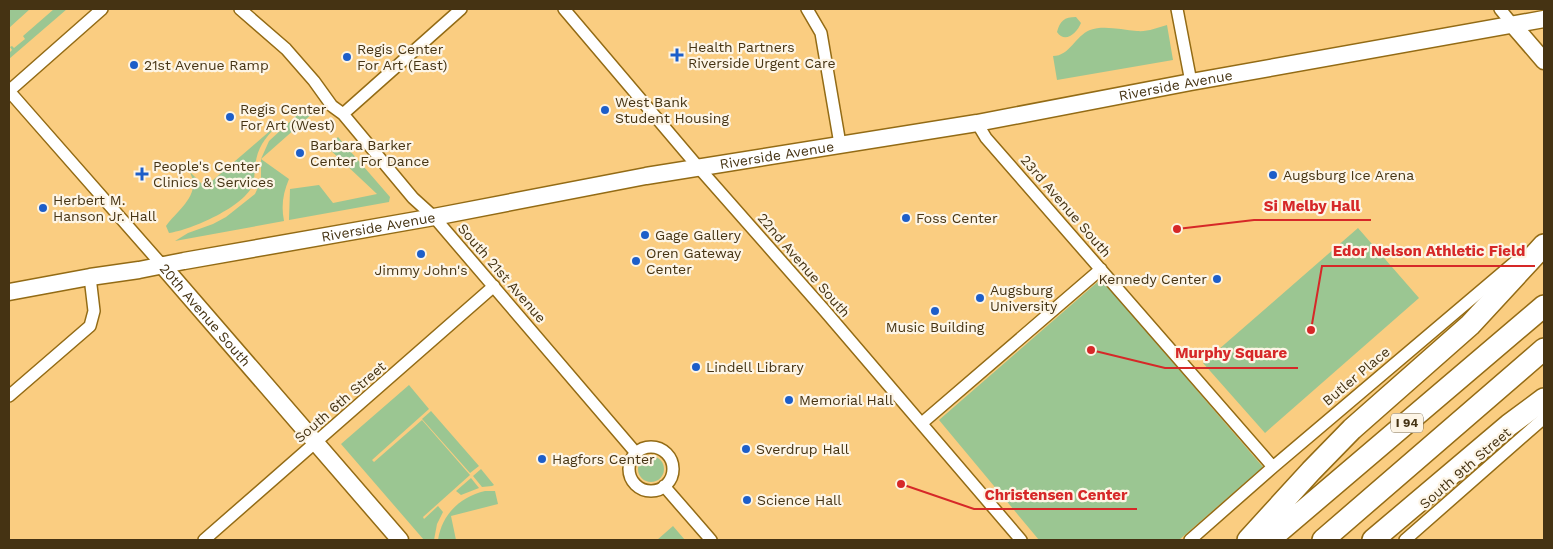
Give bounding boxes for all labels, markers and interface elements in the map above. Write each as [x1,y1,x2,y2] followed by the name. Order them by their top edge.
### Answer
[688,39,836,71] place label: Health Partners Riverside Urgent Care
[357,41,447,73] place label: Regis Center For Art (East)
[670,48,684,62] marker: Health Partners Riverside Urgent Care
[341,51,353,63] marker: Regis Center For Art (East)
[144,57,269,73] place label: 21st Avenue Ramp
[128,59,140,71] marker: 21st Avenue Ramp
[1117,67,1234,104] street label: Riverside Avenue
[615,94,730,126] place label: West Bank Student Housing
[240,101,335,133] place label: Regis Center For Art (West)
[599,104,611,116] marker: West Bank Student Housing
[224,111,236,123] marker: Regis Center For Art (West)
[310,137,429,169] place label: Barbara Barker Center For Dance
[719,138,835,172] street label: Riverside Avenue
[294,147,306,159] marker: Barbara Barker Center For Dance
[1017,152,1115,260] street label: 23rd Avenue South
[153,158,274,190] place label: People's Center Clinics & Services
[135,167,149,181] marker: People's Center Clinics & Services
[1283,167,1414,183] place label: Augsburg Ice Arena
[1267,169,1279,181] marker: Augsburg Ice Arena
[1254,190,1371,220] callout: Si Melby Hall
[53,192,157,224] place label: Herbert M. Hanson Jr. Hall
[1264,197,1360,215] text: Si Melby Hall
[37,202,49,214] marker: Herbert M. Hanson Jr. Hall
[320,209,437,245] street label: Riverside Avenue
[754,210,854,320] street label: 22nd Avenue South
[916,210,998,226] place label: Foss Center
[900,212,912,224] marker: Foss Center
[455,220,549,326] street label: South 21st Avenue
[655,227,742,243] place label: Gage Gallery
[639,229,651,241] marker: Gage Gallery
[1322,236,1535,266] callout: Edor Nelson Athletic Field
[1333,242,1525,260] text: Edor Nelson Athletic Field
[646,245,742,277] place label: Oren Gateway Center
[415,248,427,260] marker: Jimmy John's
[630,255,642,267] marker: Oren Gateway Center
[156,260,254,369] street label: 20th Avenue South
[374,262,468,278] place label: Jimmy John's
[1099,271,1207,287] place label: Kennedy Center
[1211,273,1223,285] marker: Kennedy Center
[990,282,1058,314] place label: Augsburg University
[974,292,986,304] marker: Augsburg University
[929,305,941,317] marker: Music Building
[886,319,985,335] place label: Music Building
[1165,338,1298,368] callout: Murphy Square
[1319,343,1393,409] street label: Butler Place
[1175,344,1287,362] text: Murphy Square
[291,358,389,446] street label: South 6th Street
[706,359,804,375] place label: Lindell Library
[690,361,702,373] marker: Lindell Library
[799,392,894,408] place label: Memorial Hall
[783,394,795,406] marker: Memorial Hall
[1391,413,1423,432] road number: I 94
[1416,424,1514,512] street label: South 9th Street
[756,441,850,457] place label: Sverdrup Hall
[740,443,752,455] marker: Sverdrup Hall
[552,451,655,467] place label: Hagfors Center
[536,453,548,465] marker: Hagfors Center
[974,479,1137,509] callout: Christensen Center
[985,486,1128,504] text: Christensen Center
[757,492,842,508] place label: Science Hall
[741,494,753,506] marker: Science Hall

